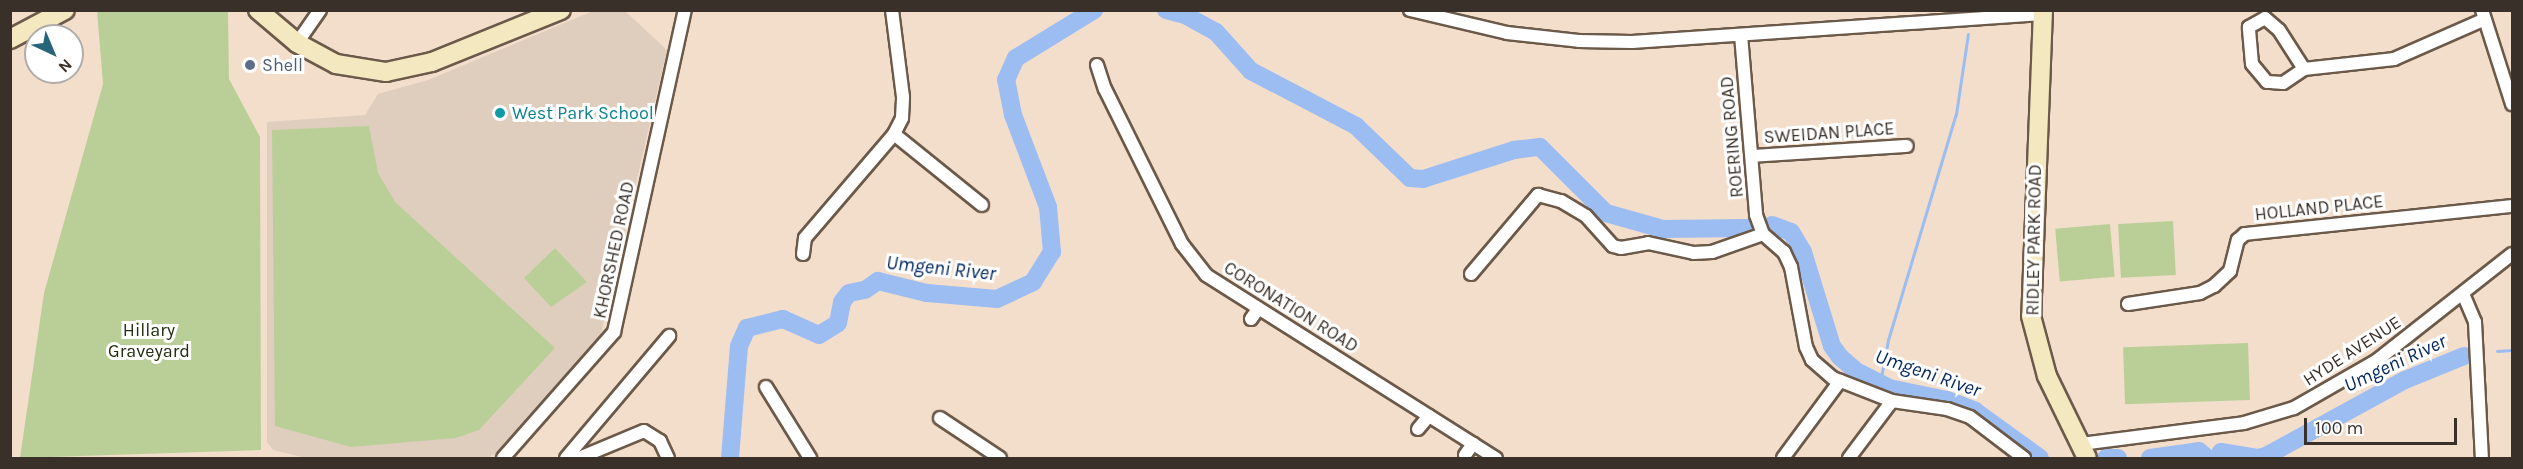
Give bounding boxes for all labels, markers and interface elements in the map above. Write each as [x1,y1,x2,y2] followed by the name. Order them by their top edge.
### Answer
[24,24,84,84] north arrow
[262,54,303,76] place label: Shell
[55,55,76,77] text: N
[243,58,257,72] marker: Shell
[1716,75,1748,199] street label: ROERING ROAD
[512,102,654,124] place label: West Park School
[493,106,507,120] marker: West Park School
[1763,118,1895,148] street label: SWEIDAN PLACE
[2022,164,2046,316] street label: RIDLEY PARK ROAD
[589,179,639,321] street label: KHORSHED ROAD
[2254,191,2384,225] street label: HOLLAND PLACE
[885,250,997,286] water label: Umgeni River
[1220,257,1362,357] street label: CORONATION ROAD
[2299,311,2405,391] street label: HYDE AVENUE
[108,320,190,362] park label: Hillary Graveyard
[2340,329,2450,397] water label: Umgeni River
[1872,344,1984,402] water label: Umgeni River
[2307,406,2460,444] scale bar
[2315,417,2363,439] text: 100 m

